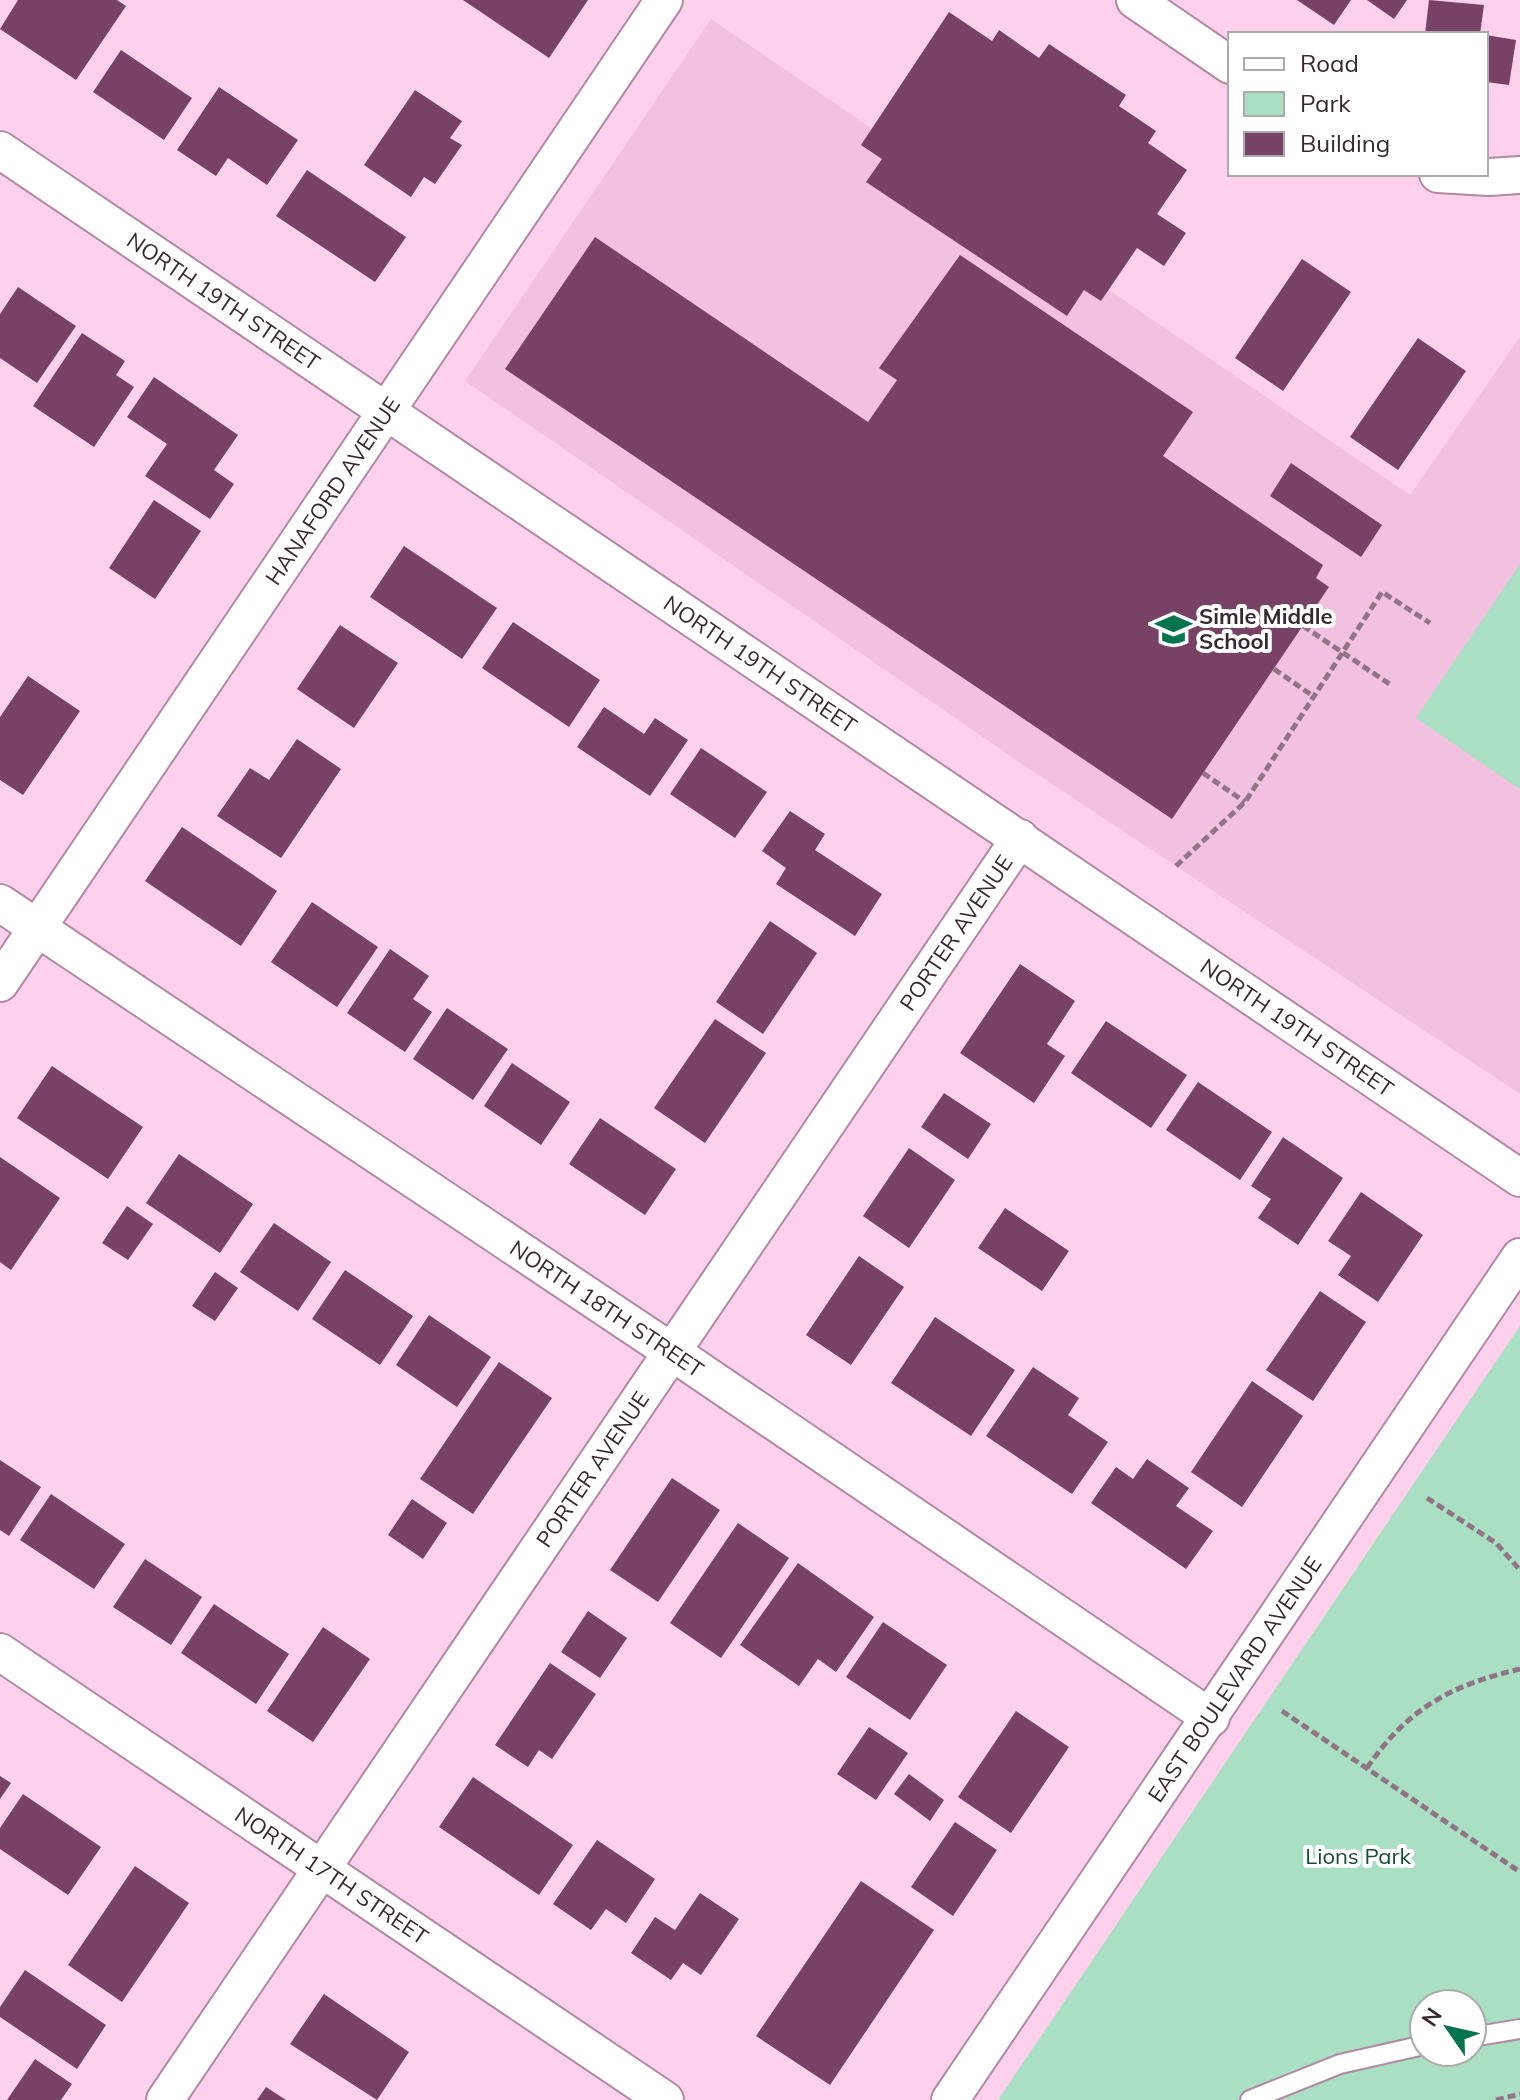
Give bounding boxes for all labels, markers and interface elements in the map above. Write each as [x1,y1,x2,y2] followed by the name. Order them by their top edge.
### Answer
[1228,32,1488,176] legend
[1300,48,1359,78] text: Road
[1300,88,1351,118] text: Park
[1300,128,1390,158] text: Building
[122,226,326,377] street label: NORTH 19TH STREET
[259,391,406,590] street label: HANAFORD AVENUE
[658,589,862,740] street label: NORTH 19TH STREET
[1199,602,1333,655] place label: Simle Middle School
[1154,610,1192,648] school or university icon: Simle Middle School
[893,850,1018,1016] street label: PORTER AVENUE
[1195,952,1399,1103] street label: NORTH 19TH STREET
[505,1234,709,1383] street label: NORTH 18TH STREET
[530,1386,655,1552] street label: PORTER AVENUE
[1142,1551,1327,1807] street label: EAST BOULEVARD AVENUE
[230,1800,434,1951] street label: NORTH 17TH STREET
[1305,1842,1411,1870] park label: Lions Park
[1408,1988,1488,2068] north arrow
[1415,2002,1448,2032] text: N

